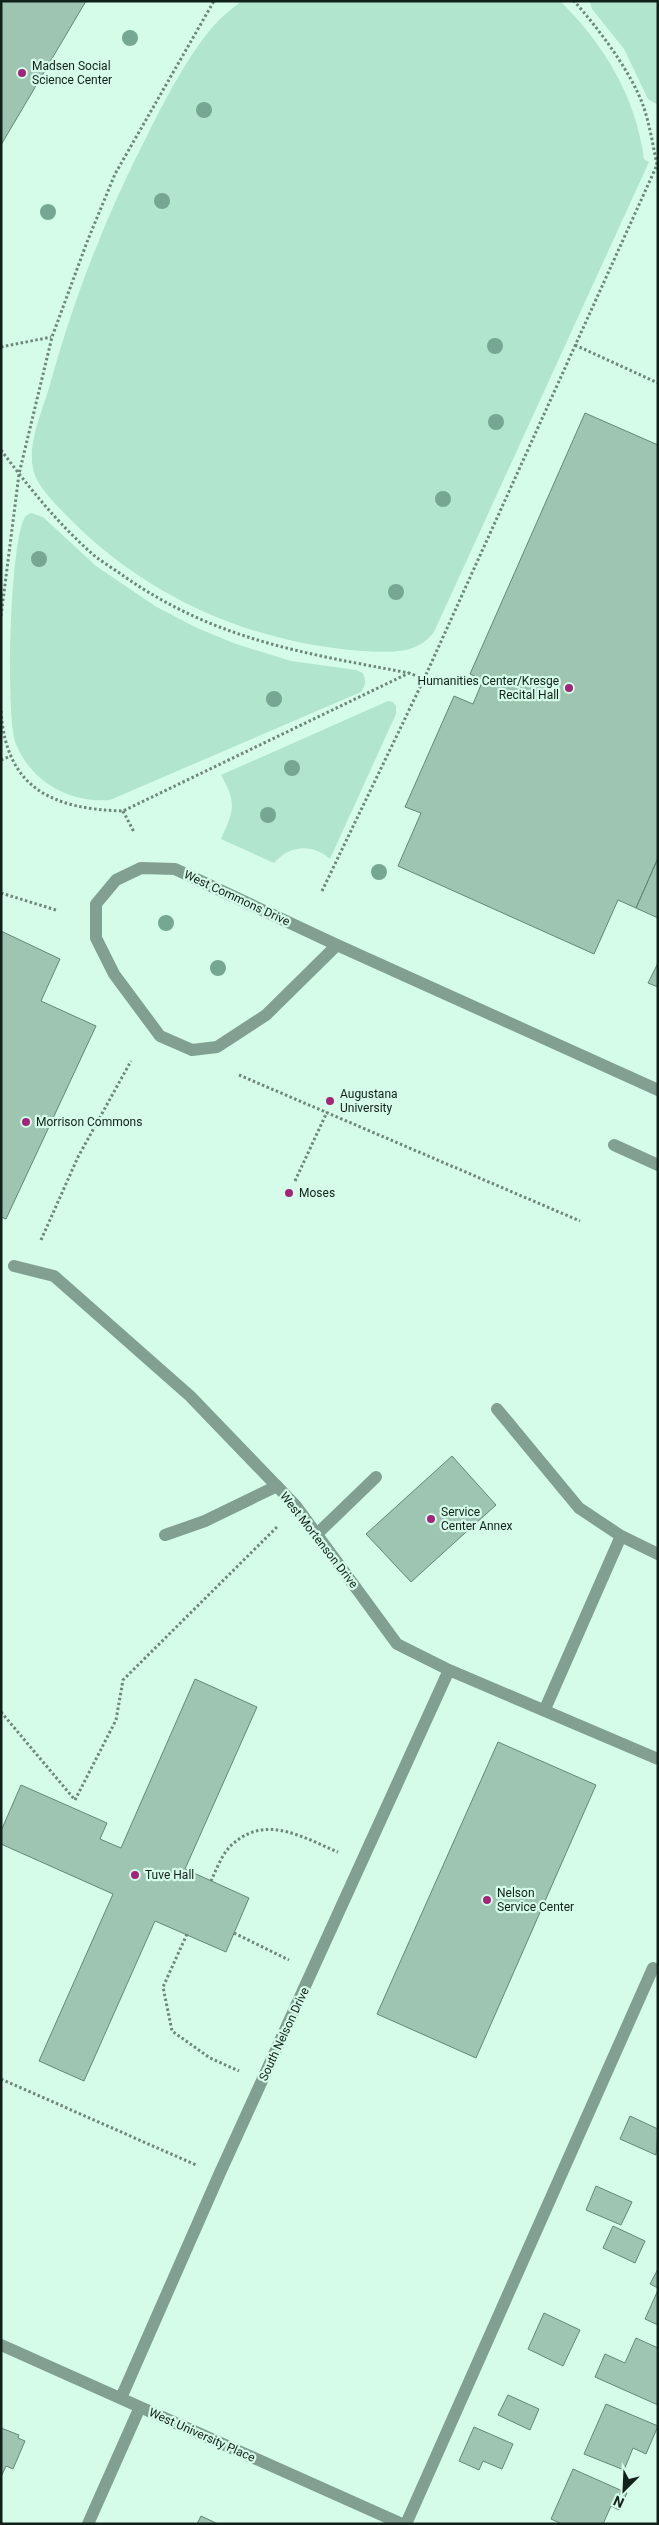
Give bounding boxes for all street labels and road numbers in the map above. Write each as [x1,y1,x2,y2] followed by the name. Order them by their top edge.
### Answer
[182,867,292,929] street label: West Commons Drive
[277,1489,361,1591] street label: West Mortenson Drive
[256,1985,312,2083] street label: South Nelson Drive
[147,2405,257,2465] street label: West University Place

